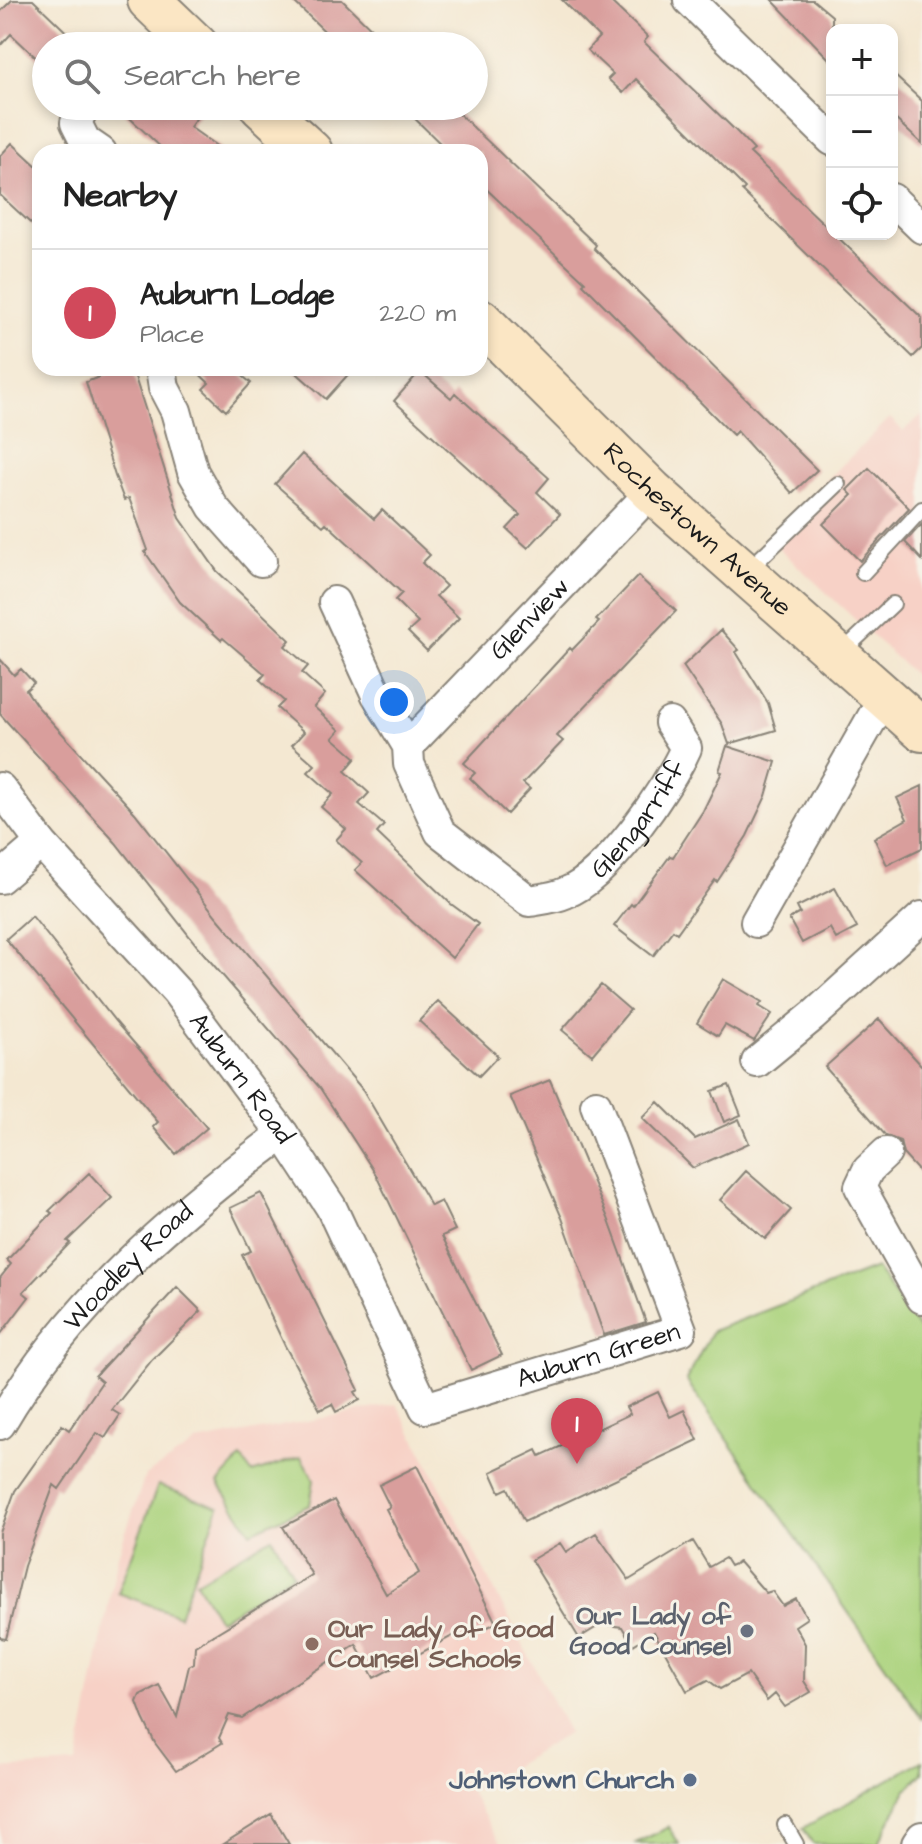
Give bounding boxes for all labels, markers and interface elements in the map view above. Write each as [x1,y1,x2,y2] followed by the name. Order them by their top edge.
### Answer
[826,24,898,240] map controls
[826,24,898,96] button: +
[32,32,488,120] search box
[60,54,104,98] icon: search
[124,55,301,97] text: Search here
[826,96,898,168] button: −
[826,168,898,240] button: locate
[64,172,178,220] text: Nearby
[140,274,335,316] text: Auburn Lodge
[88,295,92,331] text: 1
[379,295,456,331] text: 220 m
[140,316,204,352] text: Place
[595,434,800,625] street label: Rochestown Avenue
[482,570,578,668] street label: Glenview
[374,682,414,722] your location
[582,753,695,887] street label: Glengarriff
[181,1005,302,1151] street label: Auburn Road
[55,1194,201,1339] street label: Woodley Road
[512,1313,684,1397] street label: Auburn Green
[551,1398,603,1464] pin: 1
[570,1598,732,1664] place label: Our Lady of Good Counsel
[328,1611,554,1677] place label: Our Lady of Good Counsel Schools
[738,1622,756,1640] marker: Our Lady of Good Counsel
[303,1635,321,1653] marker: Our Lady of Good Counsel Schools
[448,1762,675,1798] place label: Johnstown Church
[681,1771,699,1789] marker: Johnstown Church

